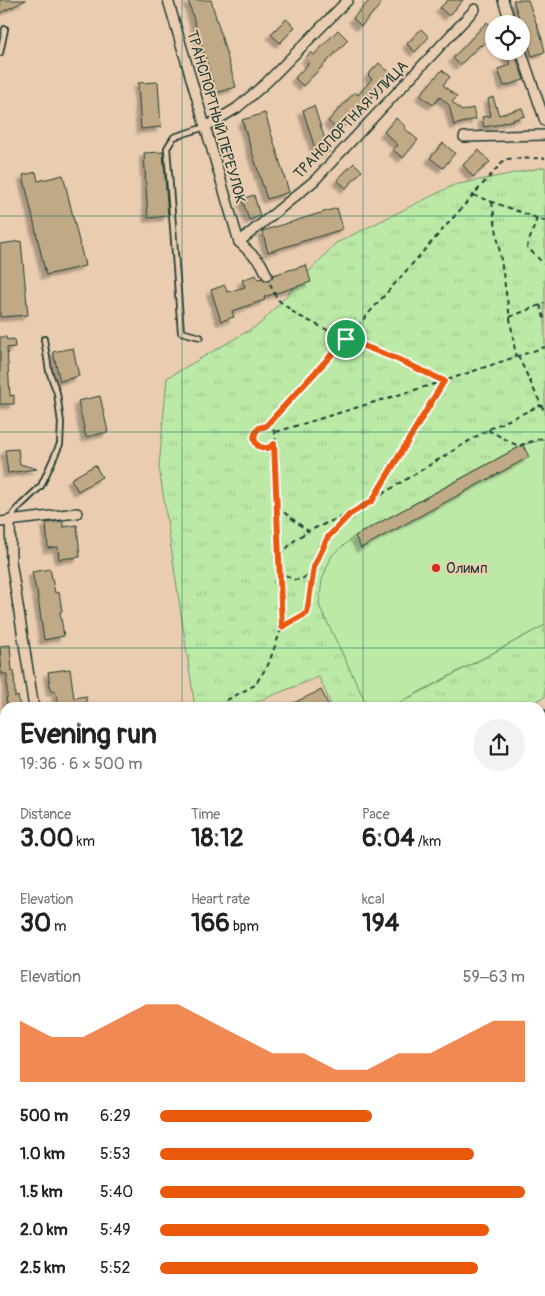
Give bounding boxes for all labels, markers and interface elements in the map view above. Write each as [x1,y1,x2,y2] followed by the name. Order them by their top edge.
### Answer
[485,15,530,60] map controls
[485,15,530,60] button: locate
[182,28,250,206] street label: ТРАНСПОРТНЫЙ ПЕРЕУЛОК
[290,57,413,183] street label: ТРАНСПОРТНАЯ УЛИЦА
[325,318,367,360] pin
[332,325,360,353] icon: arrive
[446,559,488,578] place label: Олимп
[430,562,442,574] marker: Олимп
[20,717,157,752] text: Evening run
[473,719,525,771] button: share
[20,754,142,774] text: 19:36 · 6 × 500 m
[20,806,71,823] text: Distance
[191,806,220,823] text: Time
[362,806,390,823] text: Pace
[20,823,74,854] text: 3.00
[191,823,244,854] text: 18:12
[362,823,415,854] text: 6:04
[74,833,95,850] text: km
[415,833,441,850] text: /km
[20,891,73,908] text: Elevation
[191,891,250,908] text: Heart rate
[362,891,385,908] text: kcal
[20,908,51,939] text: 30
[191,908,230,939] text: 166
[362,908,399,939] text: 194
[51,918,67,935] text: m
[230,918,259,935] text: bpm
[20,967,81,987] text: Elevation
[463,967,525,987] text: 59–63 m
[20,1106,68,1126] text: 500 m
[100,1106,131,1126] text: 6:29
[20,1144,65,1164] text: 1.0 km
[100,1144,131,1164] text: 5:53
[20,1182,63,1202] text: 1.5 km
[100,1182,133,1202] text: 5:40
[20,1220,68,1240] text: 2.0 km
[100,1220,130,1240] text: 5:49
[20,1258,65,1278] text: 2.5 km
[100,1258,131,1278] text: 5:52

